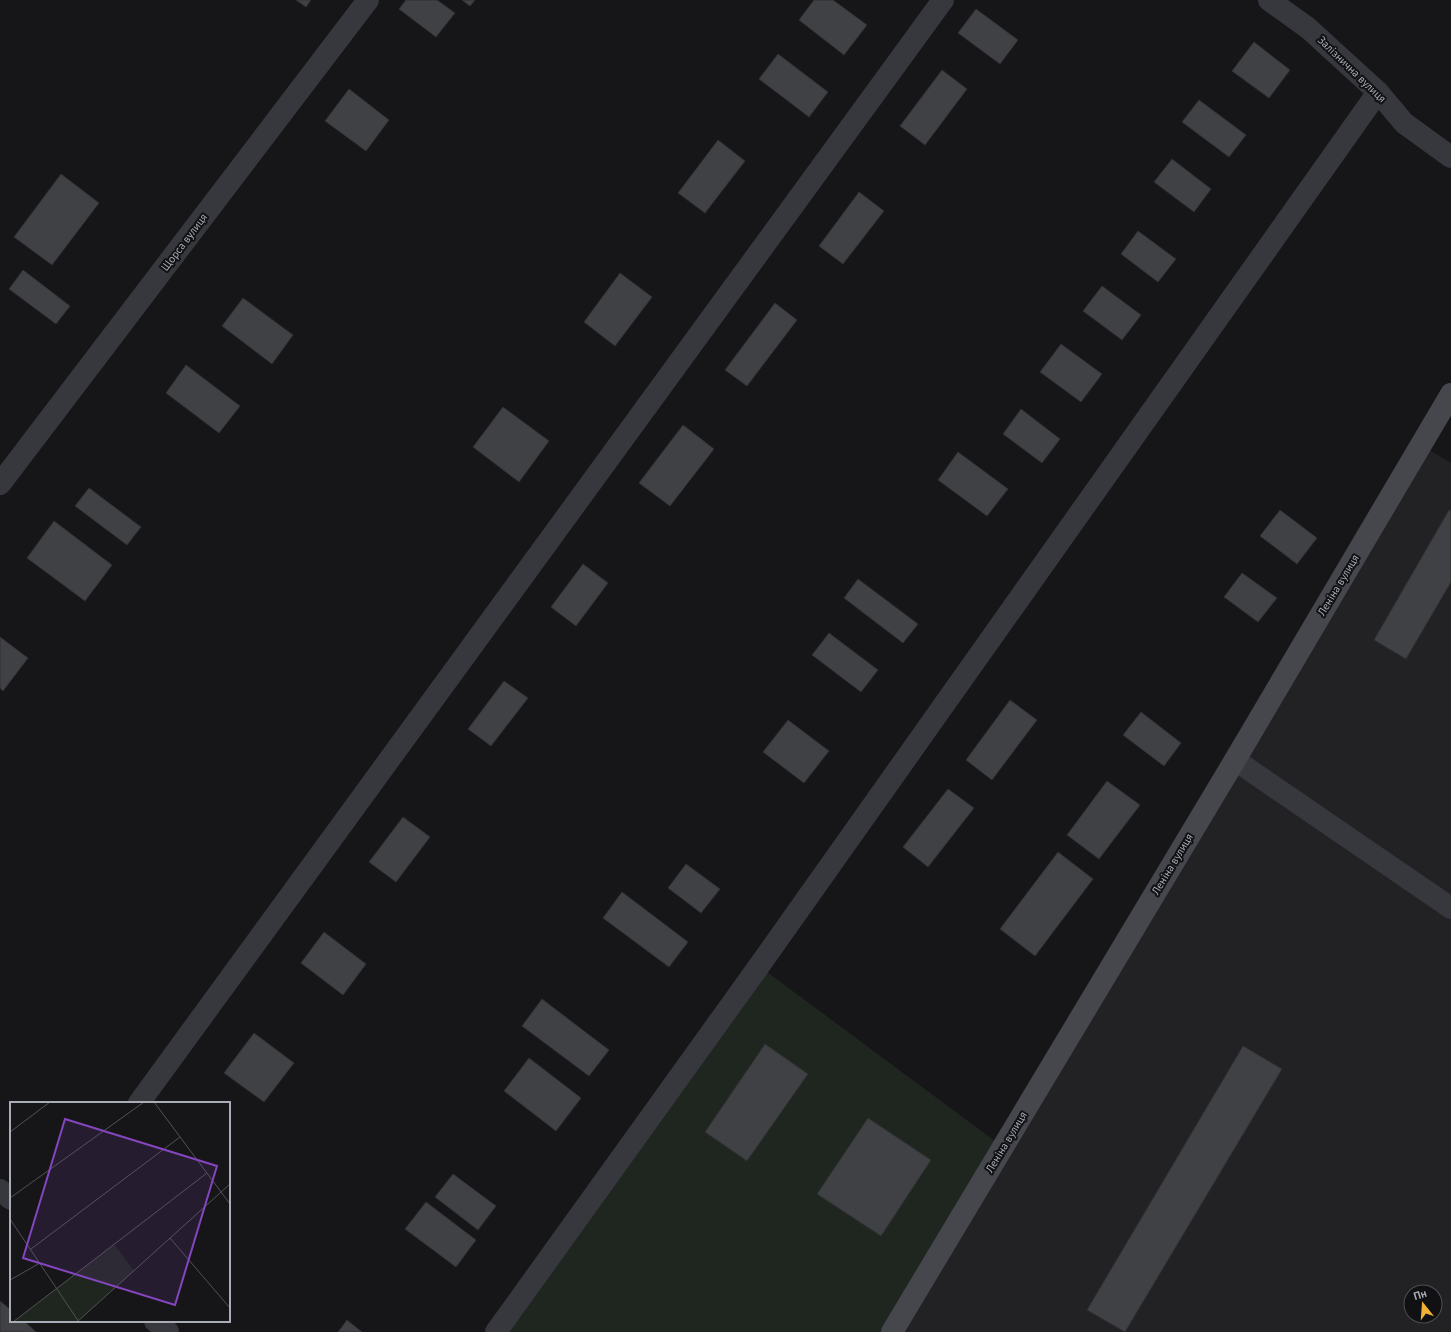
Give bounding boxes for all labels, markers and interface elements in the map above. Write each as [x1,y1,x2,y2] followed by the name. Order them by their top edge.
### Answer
[1315,33,1389,105] street label: Залізнична вулиця
[158,210,210,274] street label: Щорса вулиця
[1314,552,1362,619] street label: Леніна вулиця
[1148,831,1196,898] street label: Леніна вулиця
[10,1102,230,1322] inset map
[982,1109,1030,1176] street label: Леніна вулиця
[1403,1284,1443,1324] north arrow
[1412,1286,1428,1303] text: Пн

